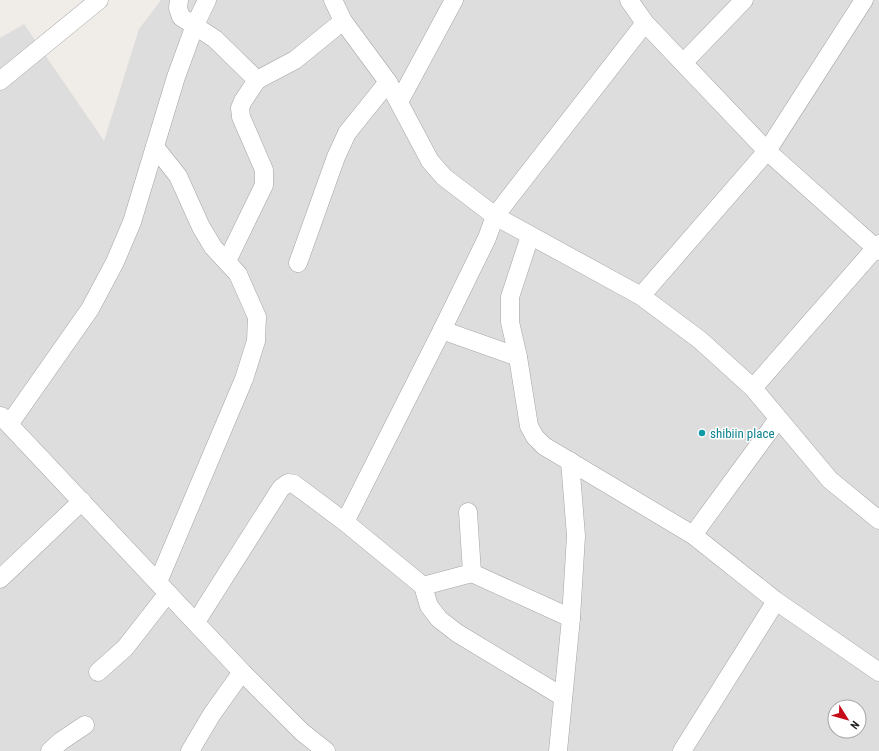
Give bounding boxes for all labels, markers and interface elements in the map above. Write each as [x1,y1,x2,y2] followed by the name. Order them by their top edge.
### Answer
[710,426,775,441] place label: shibiin place
[697,428,707,438] marker: shibiin place
[827,699,867,739] north arrow
[847,718,862,732] text: N

